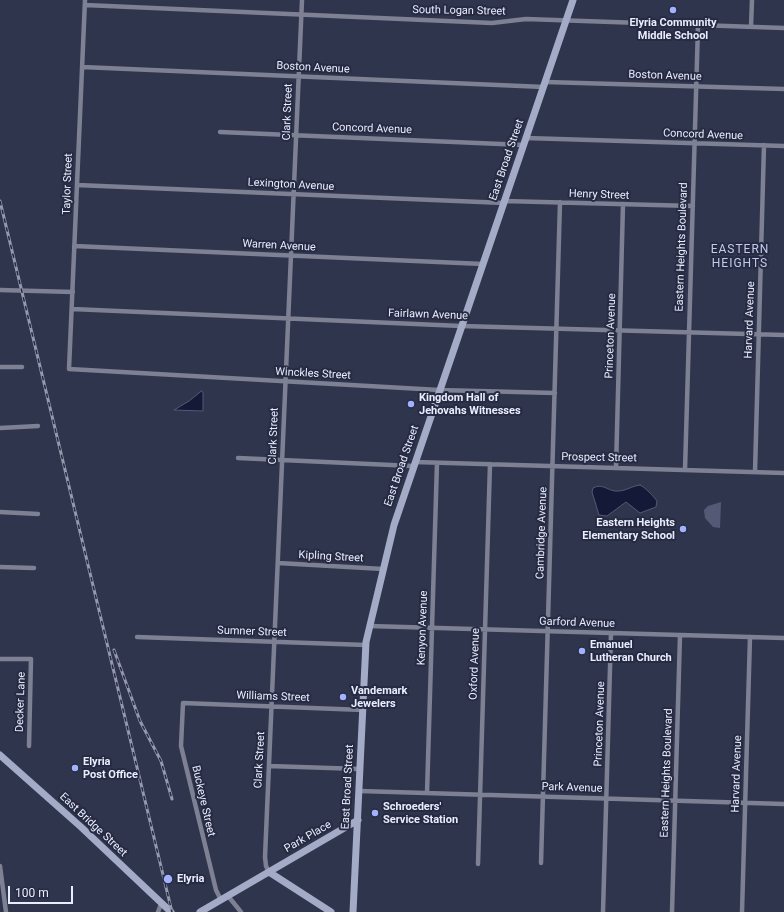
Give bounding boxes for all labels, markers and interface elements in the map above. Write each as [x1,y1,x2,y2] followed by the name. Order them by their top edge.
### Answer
[412,4,506,18] street label: South Logan Street
[668,5,678,15] marker: Elyria Community Middle School
[629,16,717,42] place label: Elyria Community Middle School
[276,59,350,77] street label: Boston Avenue
[628,68,702,84] street label: Boston Avenue
[280,83,296,141] street label: Clark Street
[487,118,527,202] street label: East Broad Street
[332,121,412,137] street label: Concord Avenue
[663,127,743,143] street label: Concord Avenue
[60,153,76,215] street label: Taylor Street
[247,176,335,194] street label: Lexington Avenue
[673,182,691,312] street label: Eastern Heights Boulevard
[569,187,629,203] street label: Henry Street
[242,237,316,255] street label: Warren Avenue
[711,243,769,271] district label: EASTERN HEIGHTS
[742,281,758,359] street label: Harvard Avenue
[603,293,619,379] street label: Princeton Avenue
[388,307,468,323] street label: Fairlawn Avenue
[275,365,351,383] street label: Winckles Street
[419,391,521,417] place label: Kingdom Hall of Jehovahs Witnesses
[406,399,416,409] marker: Kingdom Hall of Jehovahs Witnesses
[266,407,282,465] street label: Clark Street
[382,424,422,508] street label: East Broad Street
[561,451,637,465] street label: Prospect Street
[534,487,550,579] street label: Cambridge Avenue
[582,516,675,542] place label: Eastern Heights Elementary School
[678,524,688,534] marker: Eastern Heights Elementary School
[298,549,364,565] street label: Kipling Street
[415,590,431,666] street label: Kenyon Avenue
[539,615,615,631] street label: Garford Avenue
[217,624,287,640] street label: Sumner Street
[467,628,483,700] street label: Oxford Avenue
[590,638,672,664] place label: Emanuel Lutheran Church
[577,646,587,656] marker: Emanuel Lutheran Church
[13,672,29,732] street label: Decker Lane
[592,681,608,767] street label: Princeton Avenue
[351,684,407,710] place label: Vandemark Jewelers
[236,689,310,705] street label: Williams Street
[338,692,348,702] marker: Vandemark Jewelers
[658,708,676,838] street label: Eastern Heights Boulevard
[252,731,268,789] street label: Clark Street
[729,735,745,813] street label: Harvard Avenue
[339,744,357,830] street label: East Broad Street
[83,755,138,781] place label: Elyria Post Office
[70,763,80,773] marker: Elyria Post Office
[188,764,218,838] street label: Buckeye Street
[541,780,603,796] street label: Park Avenue
[57,790,129,860] street label: East Bridge Street
[383,800,458,826] place label: Schroeders' Service Station
[370,808,380,818] marker: Schroeders' Service Station
[282,818,334,856] street label: Park Place
[177,872,204,886] place label: Elyria
[162,873,174,885] marker: Elyria
[10,878,75,904] scale bar
[15,886,49,900] text: 100 m

